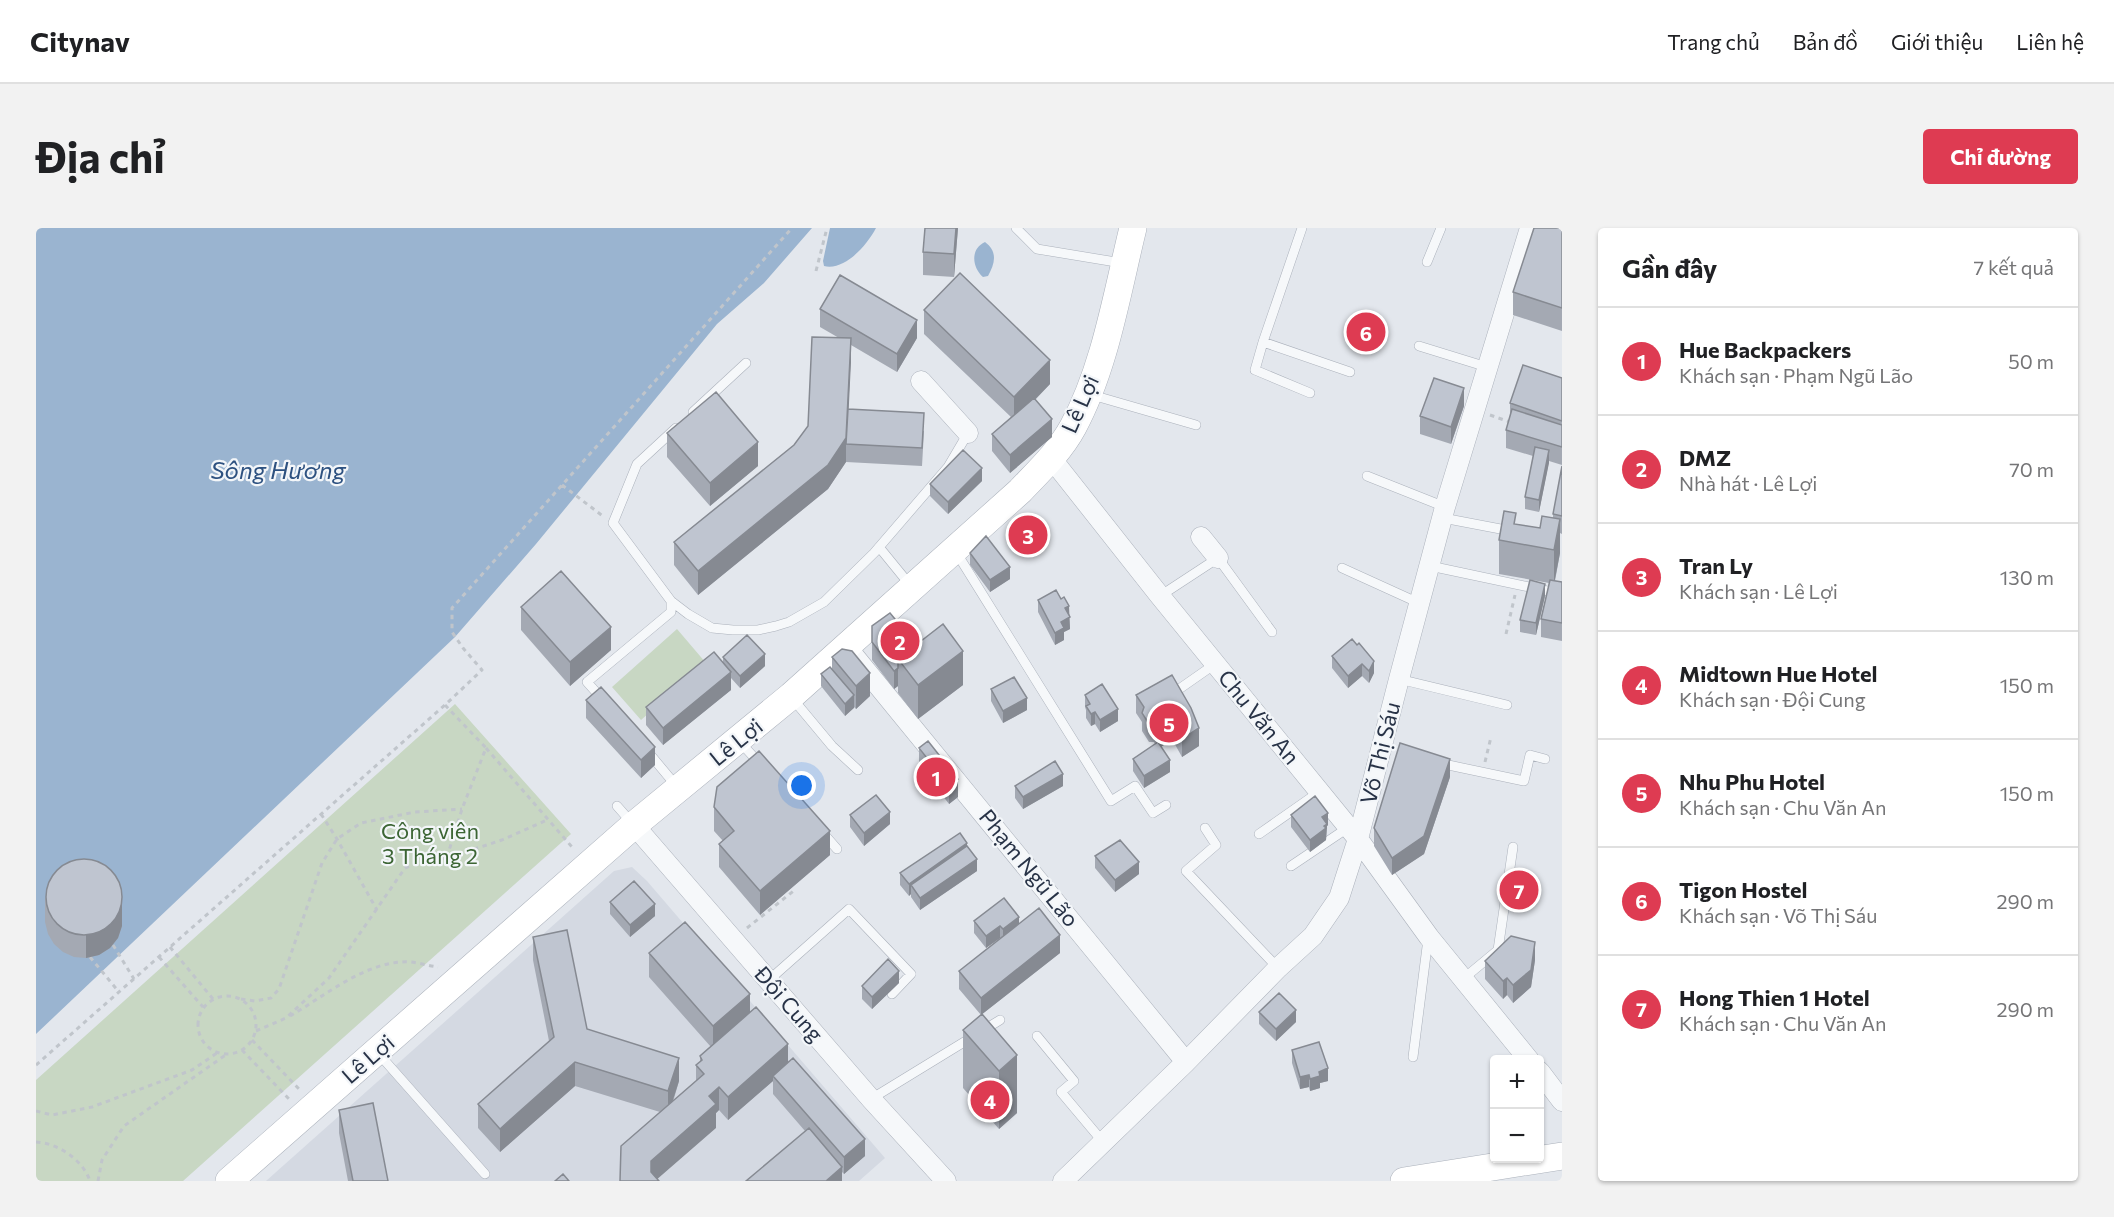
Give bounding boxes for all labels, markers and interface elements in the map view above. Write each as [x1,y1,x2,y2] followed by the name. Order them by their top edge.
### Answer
[30,24,130,58] text: Citynav
[1667,29,1760,54] text: Trang chủ
[1793,29,1858,54] text: Bản đồ
[1891,29,1983,54] text: Giới thiệu
[2016,29,2084,54] text: Liên hệ
[1923,129,2078,184] button: Chỉ đường
[36,130,165,182] text: Địa chỉ
[1622,252,1717,283] text: Gần đây
[1974,255,2054,279] text: 7 kết quả
[1346,310,1386,354] pin: 6
[1679,336,1851,363] text: Hue Backpackers
[1637,349,1646,373] text: 1
[2008,349,2054,373] text: 50 m
[1679,363,1913,387] text: Khách sạn · Phạm Ngũ Lão
[1055,371,1104,437] street label: Lê Lợi
[1679,444,1731,471] text: DMZ
[211,455,346,484] water label: Sông Hương
[1636,457,1647,481] text: 2
[2009,457,2054,481] text: 70 m
[1679,471,1817,495] text: Nhà hát · Lê Lợi
[1008,512,1048,558] pin: 3
[1679,552,1753,579] text: Tran Ly
[1636,565,1647,589] text: 3
[2000,565,2054,589] text: 130 m
[1679,579,1838,603] text: Khách sạn · Lê Lợi
[880,618,920,664] pin: 2
[1679,660,1877,687] text: Midtown Hue Hotel
[1213,664,1306,770] street label: Chu Văn An
[1635,673,1648,697] text: 4
[2000,673,2054,697] text: 150 m
[1679,687,1866,711] text: Khách sạn · Đội Cung
[1354,699,1405,807] street label: Võ Thị Sáu
[1150,700,1188,746] pin: 5
[704,712,768,771] street label: Lê Lợi
[916,754,956,800] pin: 1
[1679,768,1825,795] text: Nhu Phu Hotel
[787,771,816,800] your location
[1636,781,1647,805] text: 5
[2000,781,2054,805] text: 150 m
[1679,795,1887,819] text: Khách sạn · Chu Văn An
[974,803,1085,932] street label: Phạm Ngũ Lão
[381,817,479,869] park label: Công viên 3 Tháng 2
[1500,868,1538,912] pin: 7
[1679,876,1808,903] text: Tigon Hostel
[1635,889,1648,913] text: 6
[1996,889,2054,913] text: 290 m
[1679,903,1877,927] text: Khách sạn · Võ Thị Sáu
[749,960,829,1047] street label: Đội Cung
[1679,984,1870,1011] text: Hong Thien 1 Hotel
[1636,997,1647,1021] text: 7
[1996,997,2054,1021] text: 290 m
[1679,1011,1887,1035] text: Khách sạn · Chu Văn An
[336,1029,399,1089] street label: Lê Lợi
[1490,1055,1544,1163] map controls
[1490,1055,1544,1109] button: +
[970,1078,1010,1122] pin: 4
[1490,1109,1544,1163] button: −

